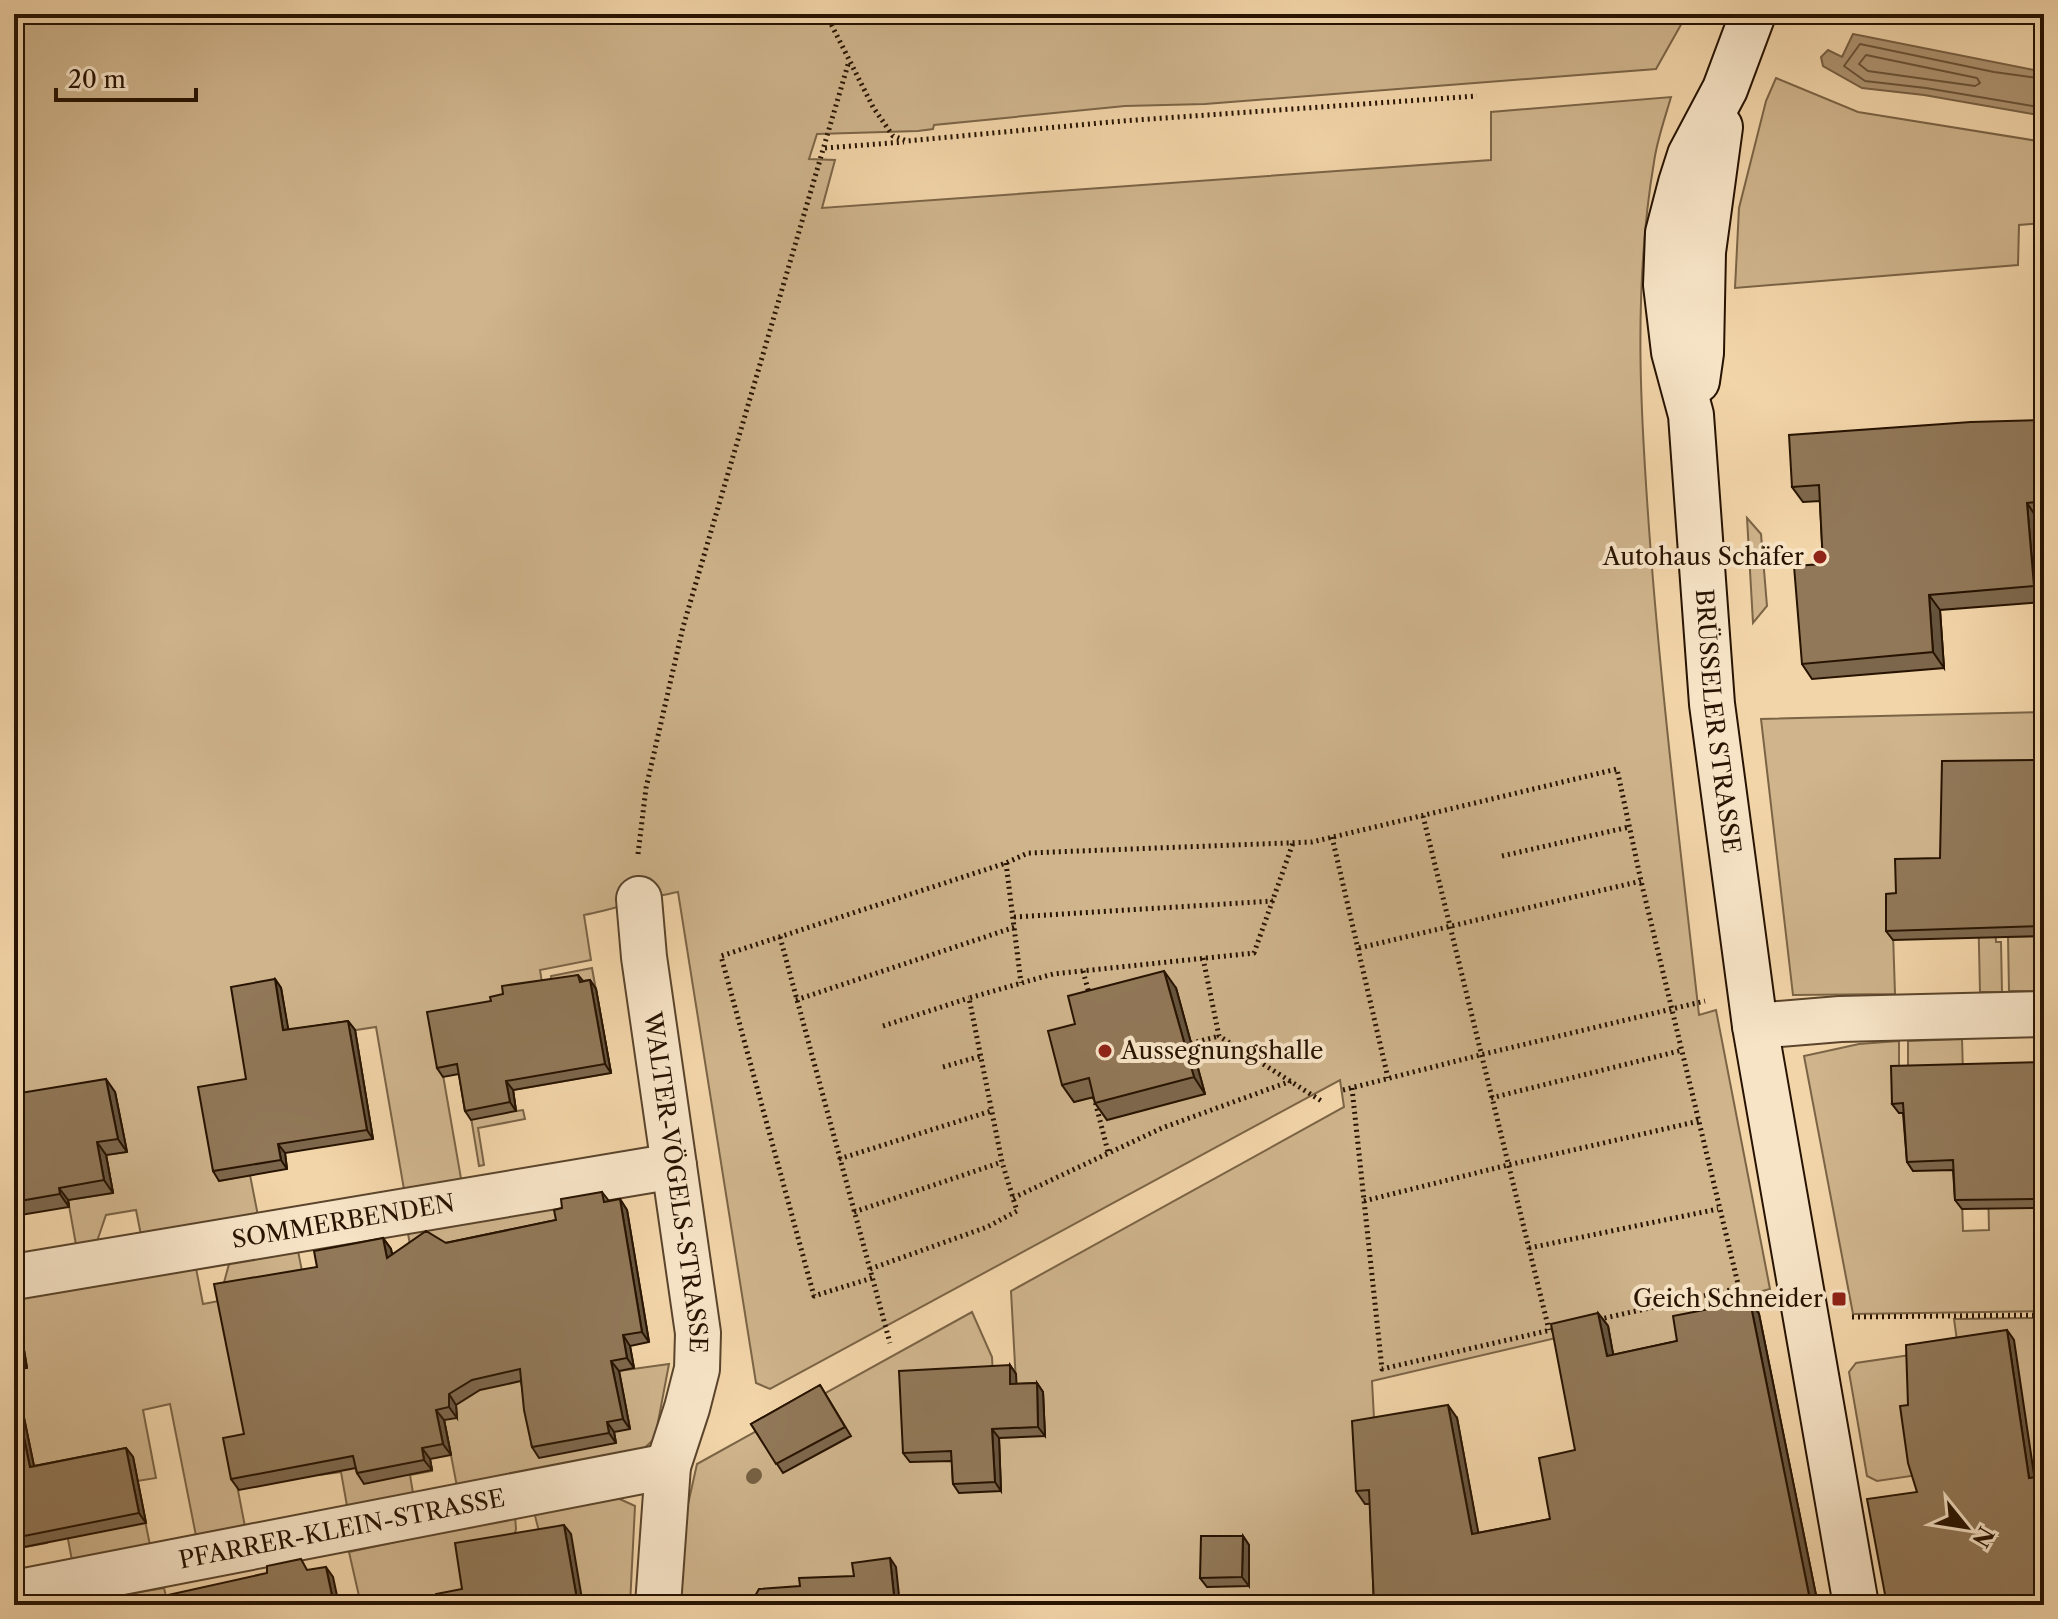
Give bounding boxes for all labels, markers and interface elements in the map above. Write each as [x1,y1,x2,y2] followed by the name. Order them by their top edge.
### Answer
[56,52,196,102] scale bar
[68,65,126,94] text: 20 m
[1602,542,1804,571] place label: Autohaus Schäfer
[1811,548,1829,566] marker: Autohaus Schäfer
[1690,588,1747,855] street label: BRÜSSELER STRASSE
[638,1009,713,1353] street label: WALTER-VÖGELS-STRASSE
[1120,1036,1324,1065] place label: Aussegnungshalle
[1096,1042,1114,1060] marker: Aussegnungshalle
[230,1188,457,1254] street label: SOMMERBENDEN
[1633,1284,1823,1313] place label: Geich Schneider
[1830,1290,1848,1308] marker: Geich Schneider
[176,1483,507,1575] street label: PFARRER-KLEIN-STRASSE
[1926,1487,2006,1567] north arrow
[1966,1522,1999,1552] text: N

